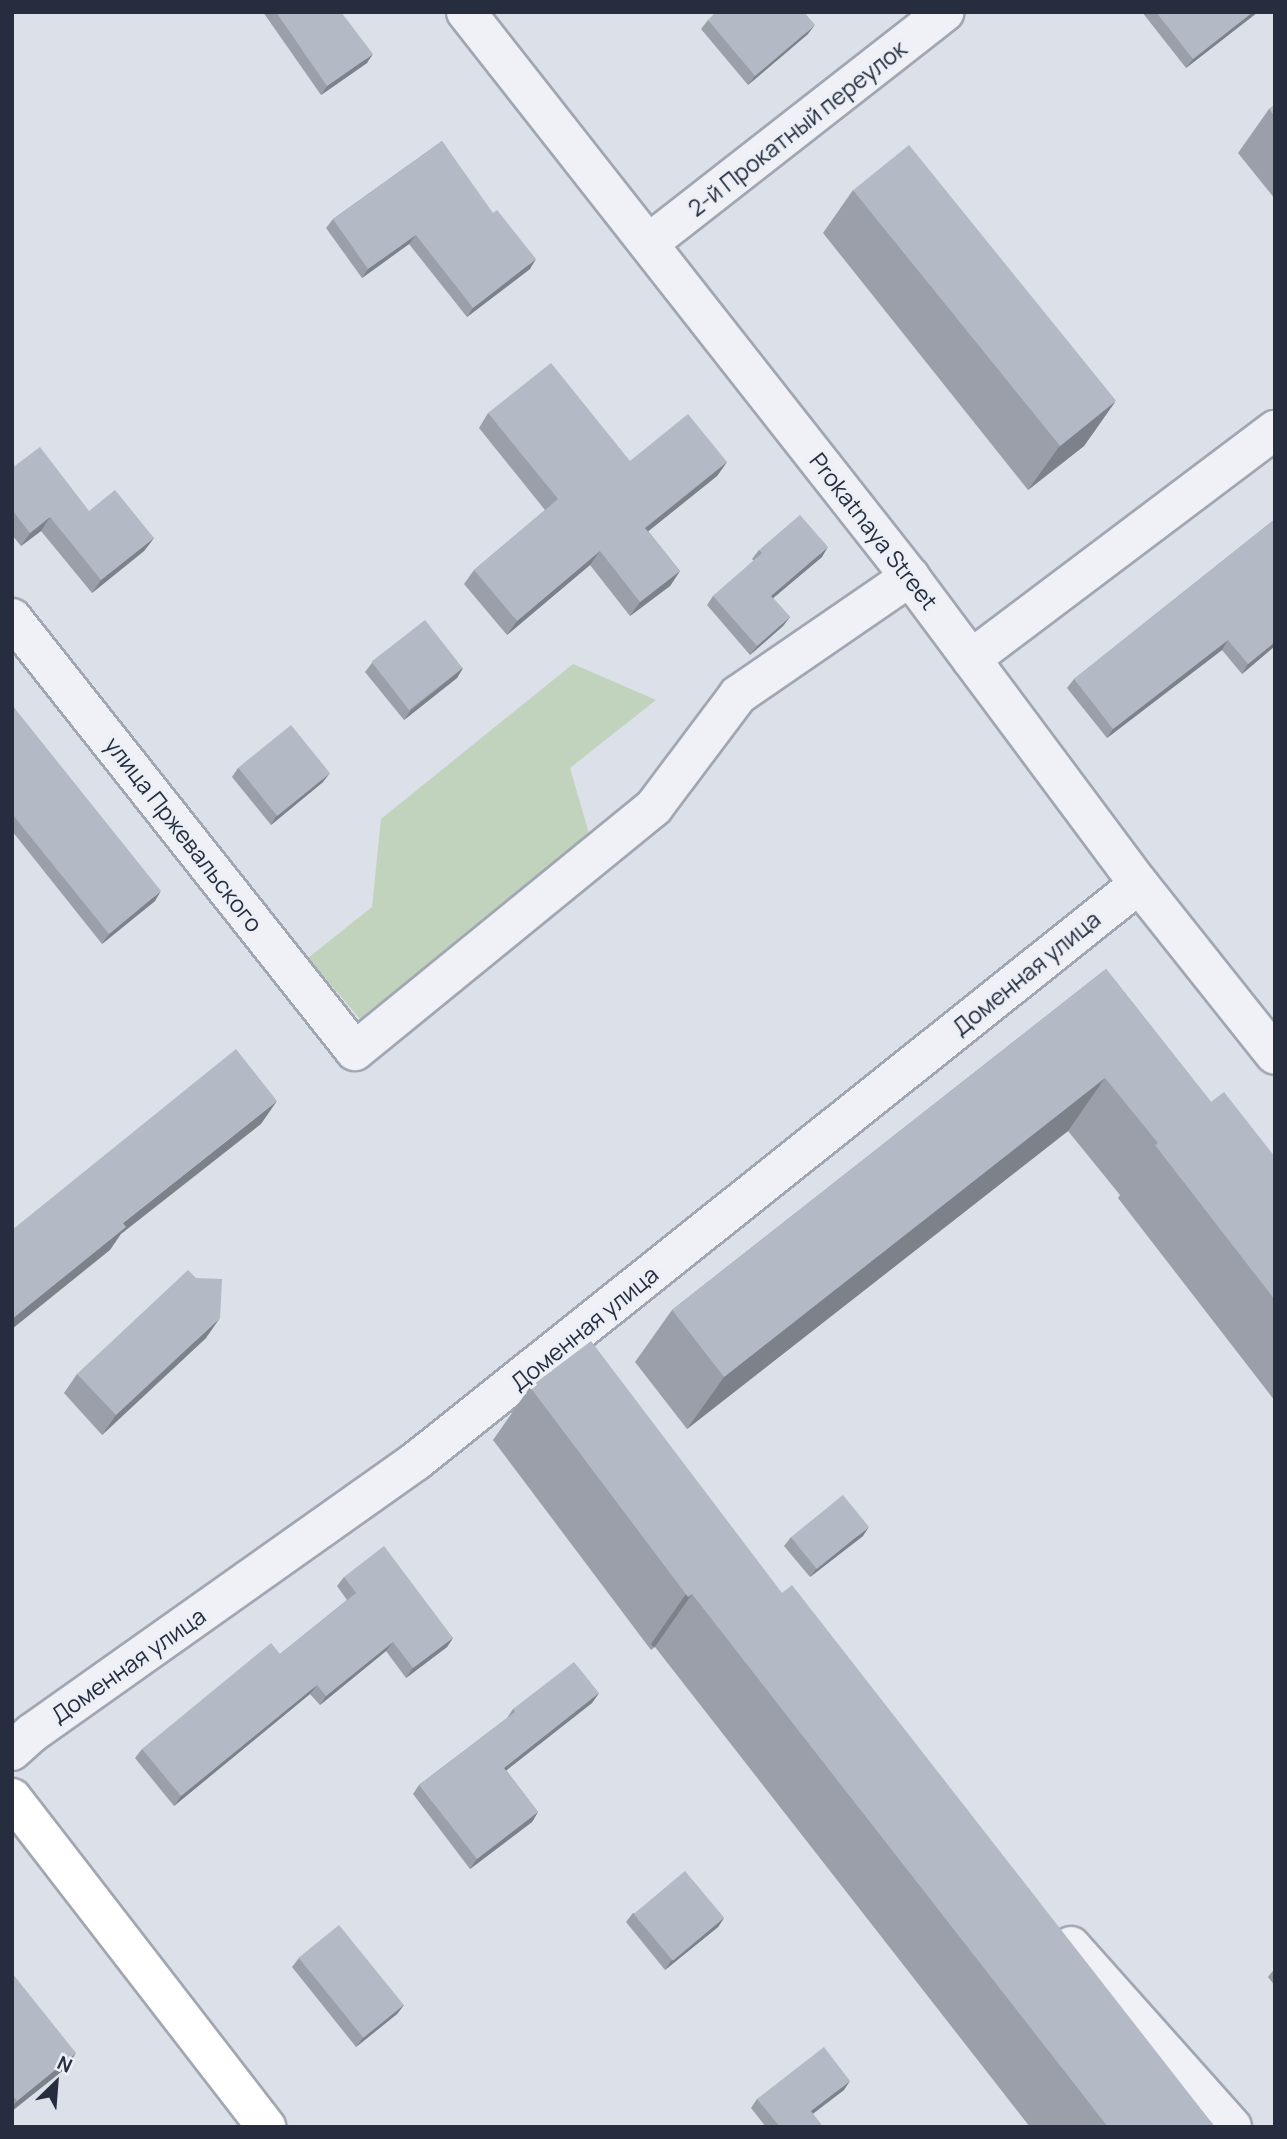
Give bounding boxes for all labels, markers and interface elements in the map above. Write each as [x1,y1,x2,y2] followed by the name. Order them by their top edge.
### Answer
[682,34,912,222] street label: 2-й Прокатный переулок
[804,447,944,615] street label: Prokatnaya Street
[99,731,269,937] street label: улица Пржевальского
[947,905,1105,1041] street label: Доменная улица
[505,1260,663,1396] street label: Доменная улица
[45,1601,211,1729] street label: Доменная улица
[21,2048,91,2118] north arrow
[53,2049,77,2079] text: N

